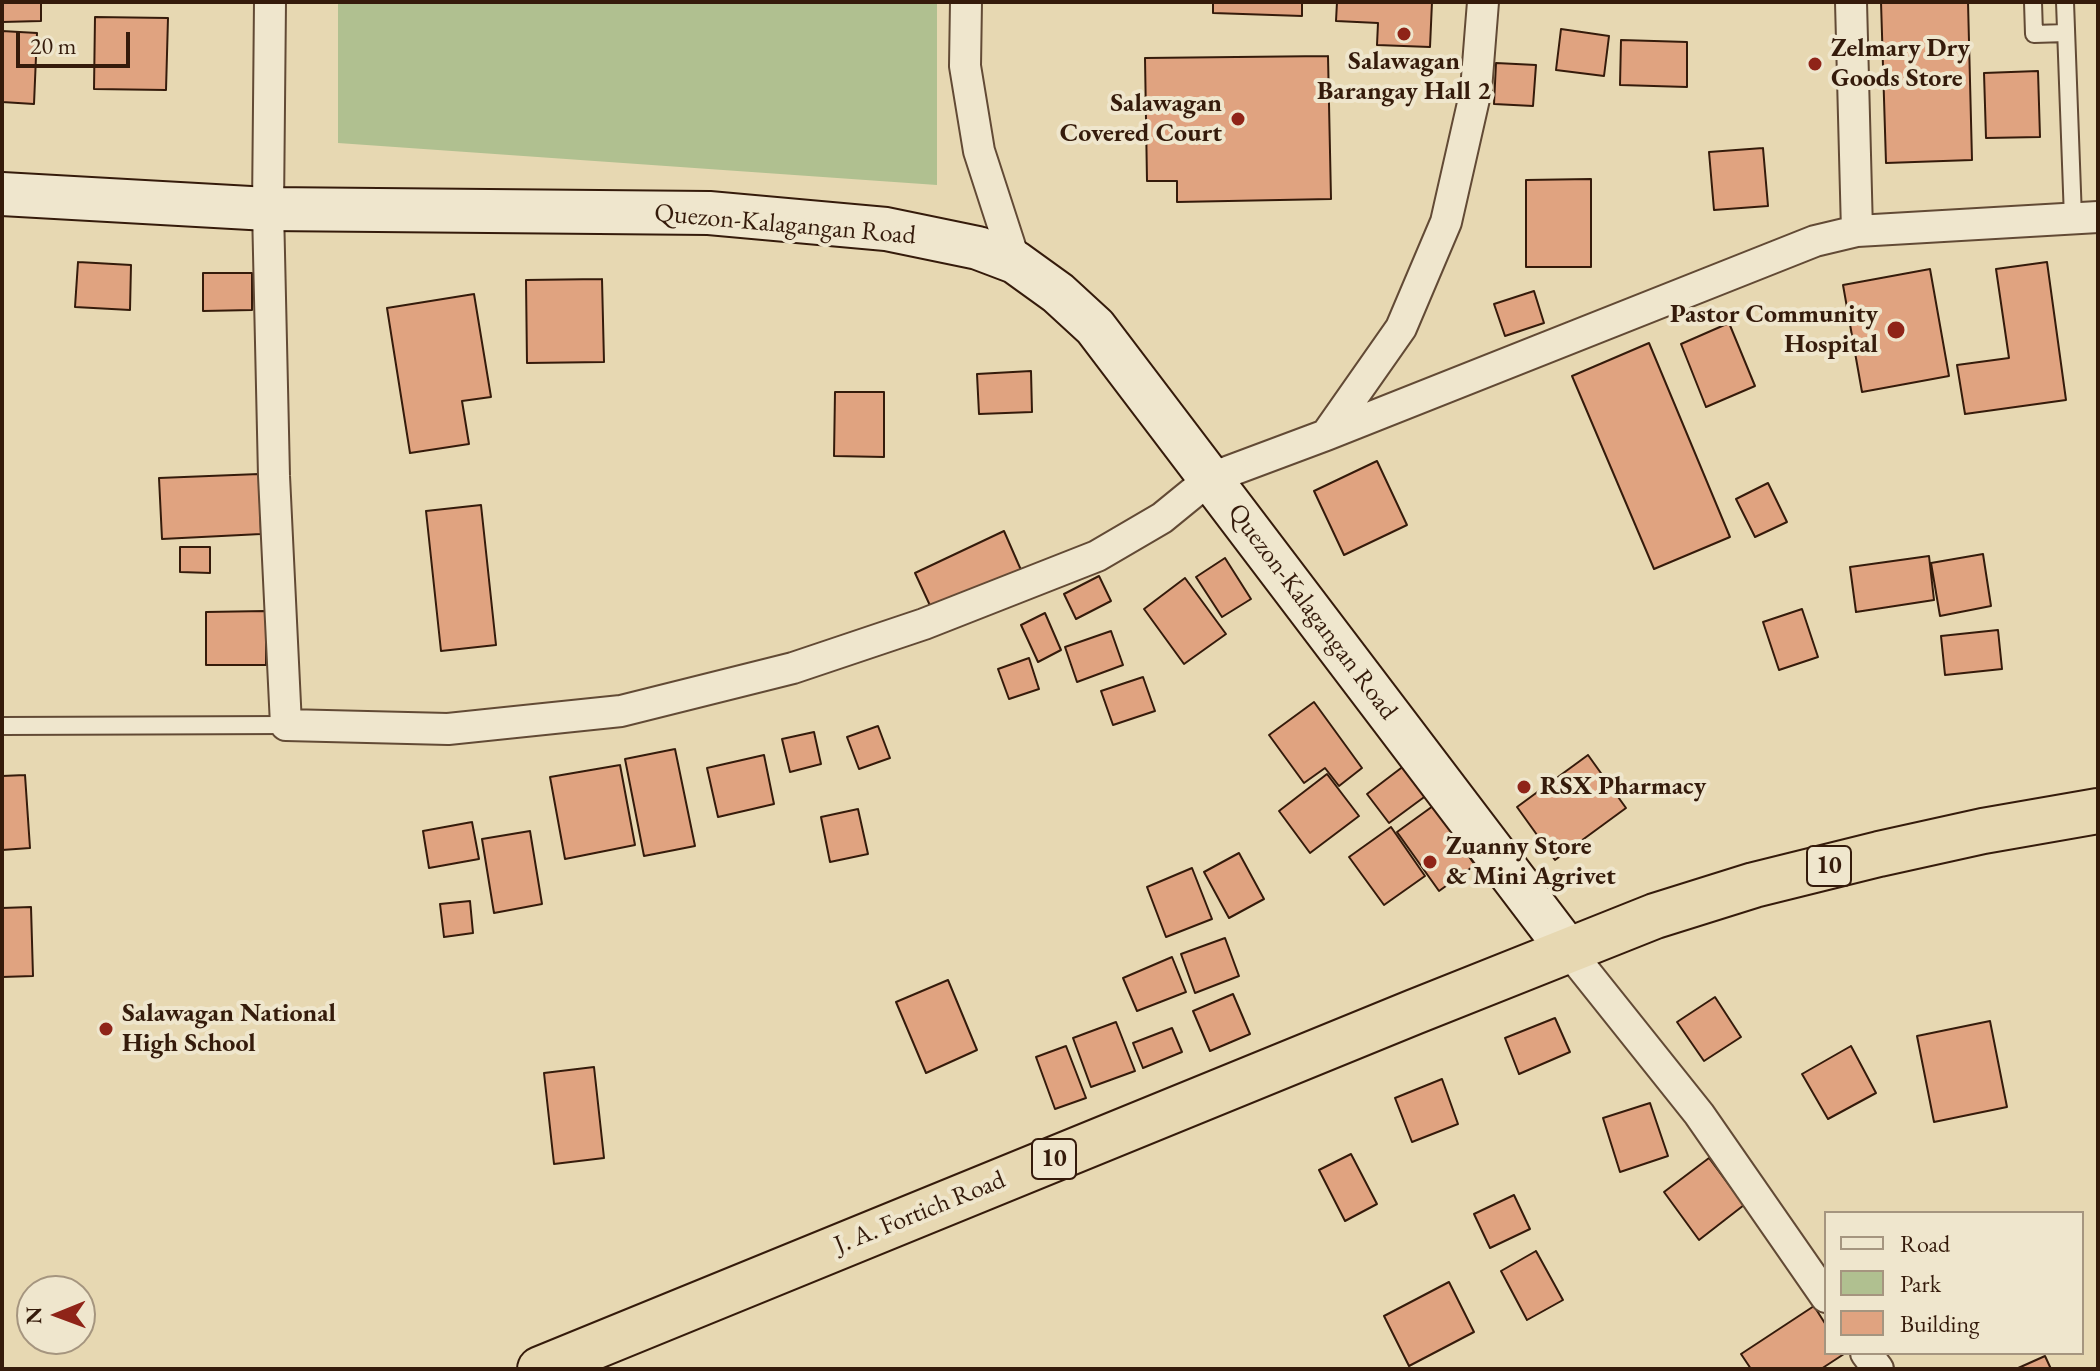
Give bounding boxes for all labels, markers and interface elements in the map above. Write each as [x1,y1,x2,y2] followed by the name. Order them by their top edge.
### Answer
[20,16,134,66] scale bar
[1395,25,1413,43] marker: Salawagan Barangay Hall 2
[30,30,77,61] text: 20 m
[1831,33,1970,94] place label: Zelmary Dry Goods Store
[1317,46,1491,108] place label: Salawagan Barangay Hall 2
[1806,55,1824,73] marker: Zelmary Dry Goods Store
[1060,88,1222,150] place label: Salawagan Covered Court
[1229,110,1247,128] marker: Salawagan Covered Court
[653,198,917,252] street label: Quezon-Kalagangan Road
[1670,299,1878,360] place label: Pastor Community Hospital
[1885,319,1907,341] marker: Pastor Community Hospital
[1221,498,1403,726] street label: Quezon-Kalagangan Road
[1540,771,1706,803] place label: RSX Pharmacy
[1515,778,1533,796] marker: RSX Pharmacy
[1446,831,1616,892] place label: Zuanny Store & Mini Agrivet
[1807,846,1851,886] road number: 10
[1421,853,1439,871] marker: Zuanny Store & Mini Agrivet
[122,998,336,1060] place label: Salawagan National High School
[97,1020,115,1038] marker: Salawagan National High School
[1032,1139,1076,1179] road number: 10
[830,1165,1010,1261] street label: J. A. Fortich Road
[1824,1211,2084,1355] legend
[1900,1228,1950,1259] text: Road
[1900,1268,1941,1299] text: Park
[16,1275,96,1355] north arrow
[19,1306,48,1325] text: N
[1900,1308,1980,1339] text: Building

